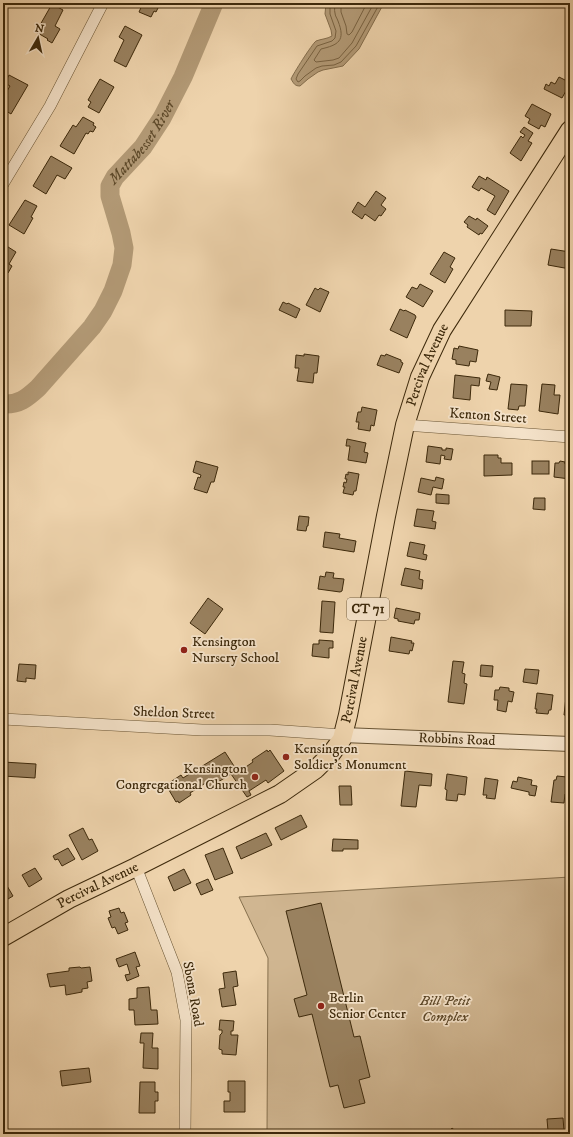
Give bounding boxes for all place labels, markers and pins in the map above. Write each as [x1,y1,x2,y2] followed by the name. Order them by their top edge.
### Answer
[192,633,280,667] place label: Kensington Nursery School
[179,645,189,655] marker: Kensington Nursery School
[294,740,407,774] place label: Kensington Soldier's Monument
[281,752,291,762] marker: Kensington Soldier's Monument
[116,760,248,794] place label: Kensington Congregational Church
[250,772,260,782] marker: Kensington Congregational Church
[329,989,407,1023] place label: Berlin Senior Center
[316,1001,326,1011] marker: Berlin Senior Center

